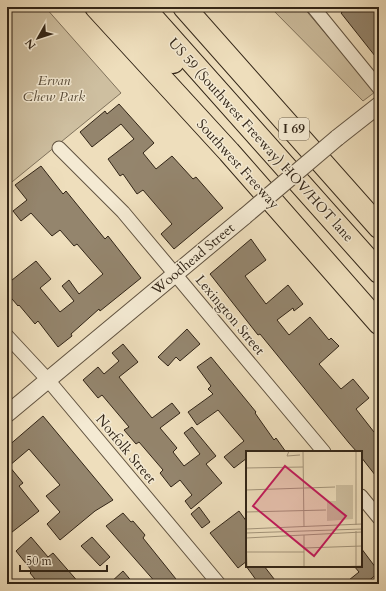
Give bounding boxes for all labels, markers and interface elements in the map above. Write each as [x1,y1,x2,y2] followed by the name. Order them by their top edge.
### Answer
[18,18,58,58] north arrow
[21,35,39,52] text: N
[165,35,357,245] street label: US 59 (Southwest Freeway) HOV/HOT lane
[23,71,85,106] park label: Ervan Chew Park
[193,116,283,212] street label: Southwest Freeway
[279,118,309,140] road number: I 69
[147,218,239,300] street label: Woodhead Street
[191,271,269,359] street label: Lexington Street
[91,410,161,488] street label: Norfolk Street
[246,451,362,567] inset map
[20,547,107,573] scale bar
[26,553,53,569] text: 50 m

